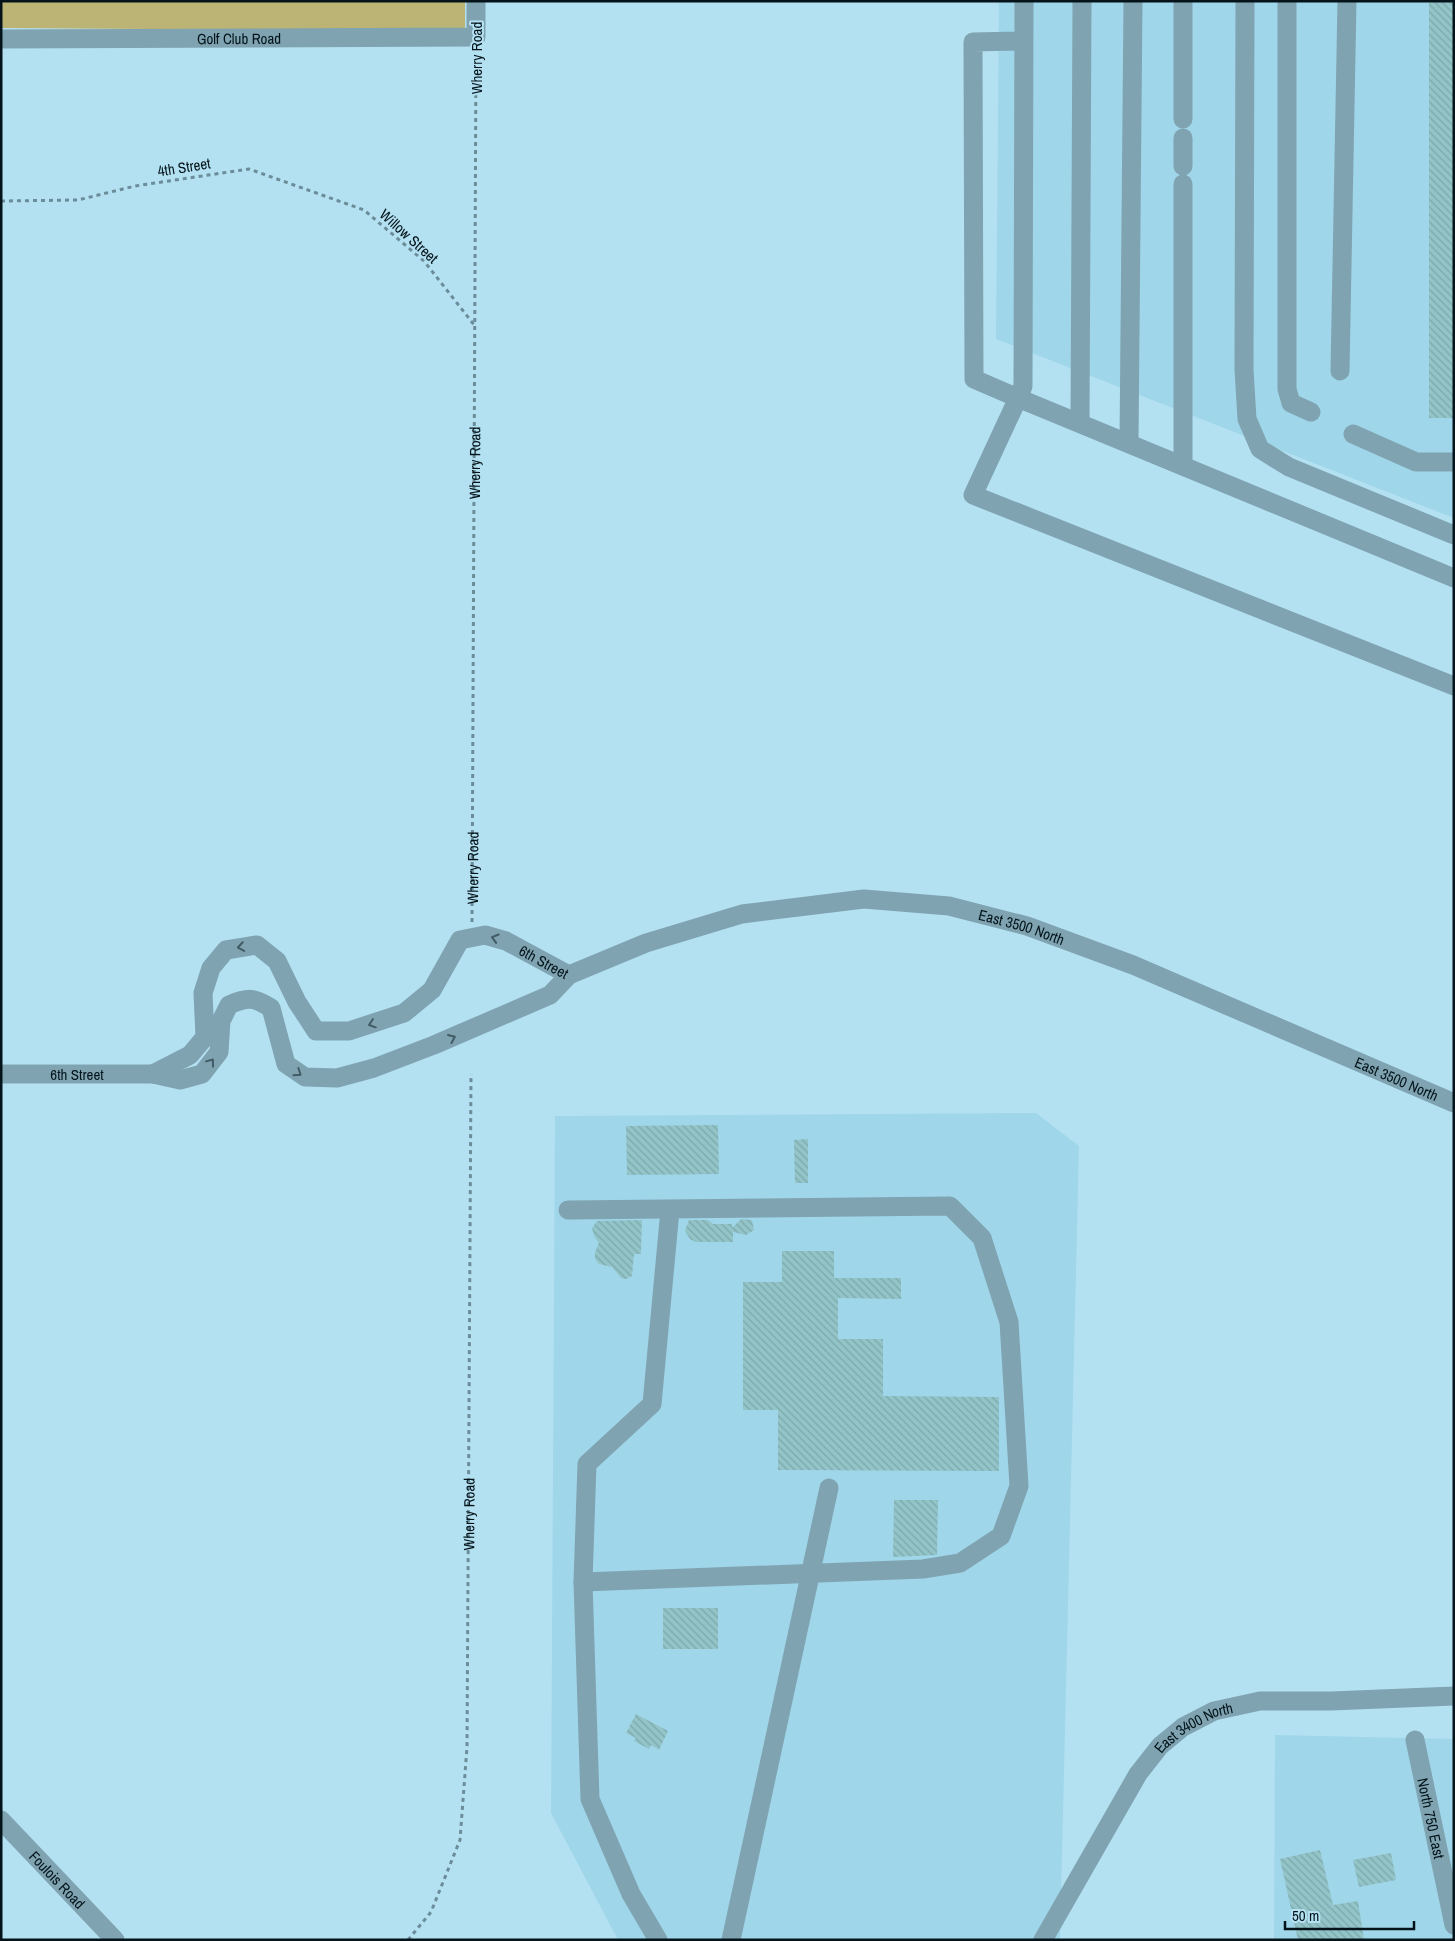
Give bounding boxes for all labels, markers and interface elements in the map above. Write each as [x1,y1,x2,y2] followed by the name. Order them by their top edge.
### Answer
[466,22,487,94] street label: Wherry Road
[197,27,281,49] street label: Golf Club Road
[156,152,213,182] street label: 4th Street
[375,204,443,268] street label: Willow Street
[463,427,485,499] street label: Wherry Road
[462,832,483,904] street label: Wherry Road
[976,904,1068,949] street label: East 3500 North
[491,933,499,943] one-way arrow
[516,940,573,984] street label: 6th Street
[237,942,246,952] one-way arrow
[368,1018,377,1028] one-way arrow
[447,1033,456,1044] one-way arrow
[1352,1051,1442,1106] street label: East 3500 North
[206,1059,214,1068] one-way arrow
[50,1064,104,1085] street label: 6th Street
[293,1066,302,1076] one-way arrow
[458,1478,479,1550] street label: Wherry Road
[1148,1697,1235,1757] street label: East 3400 North
[1413,1776,1450,1861] street label: North 750 East
[25,1846,90,1913] street label: Foulois Road
[1285,1898,1414,1930] scale bar
[1292,1905,1319,1926] text: 50 m

